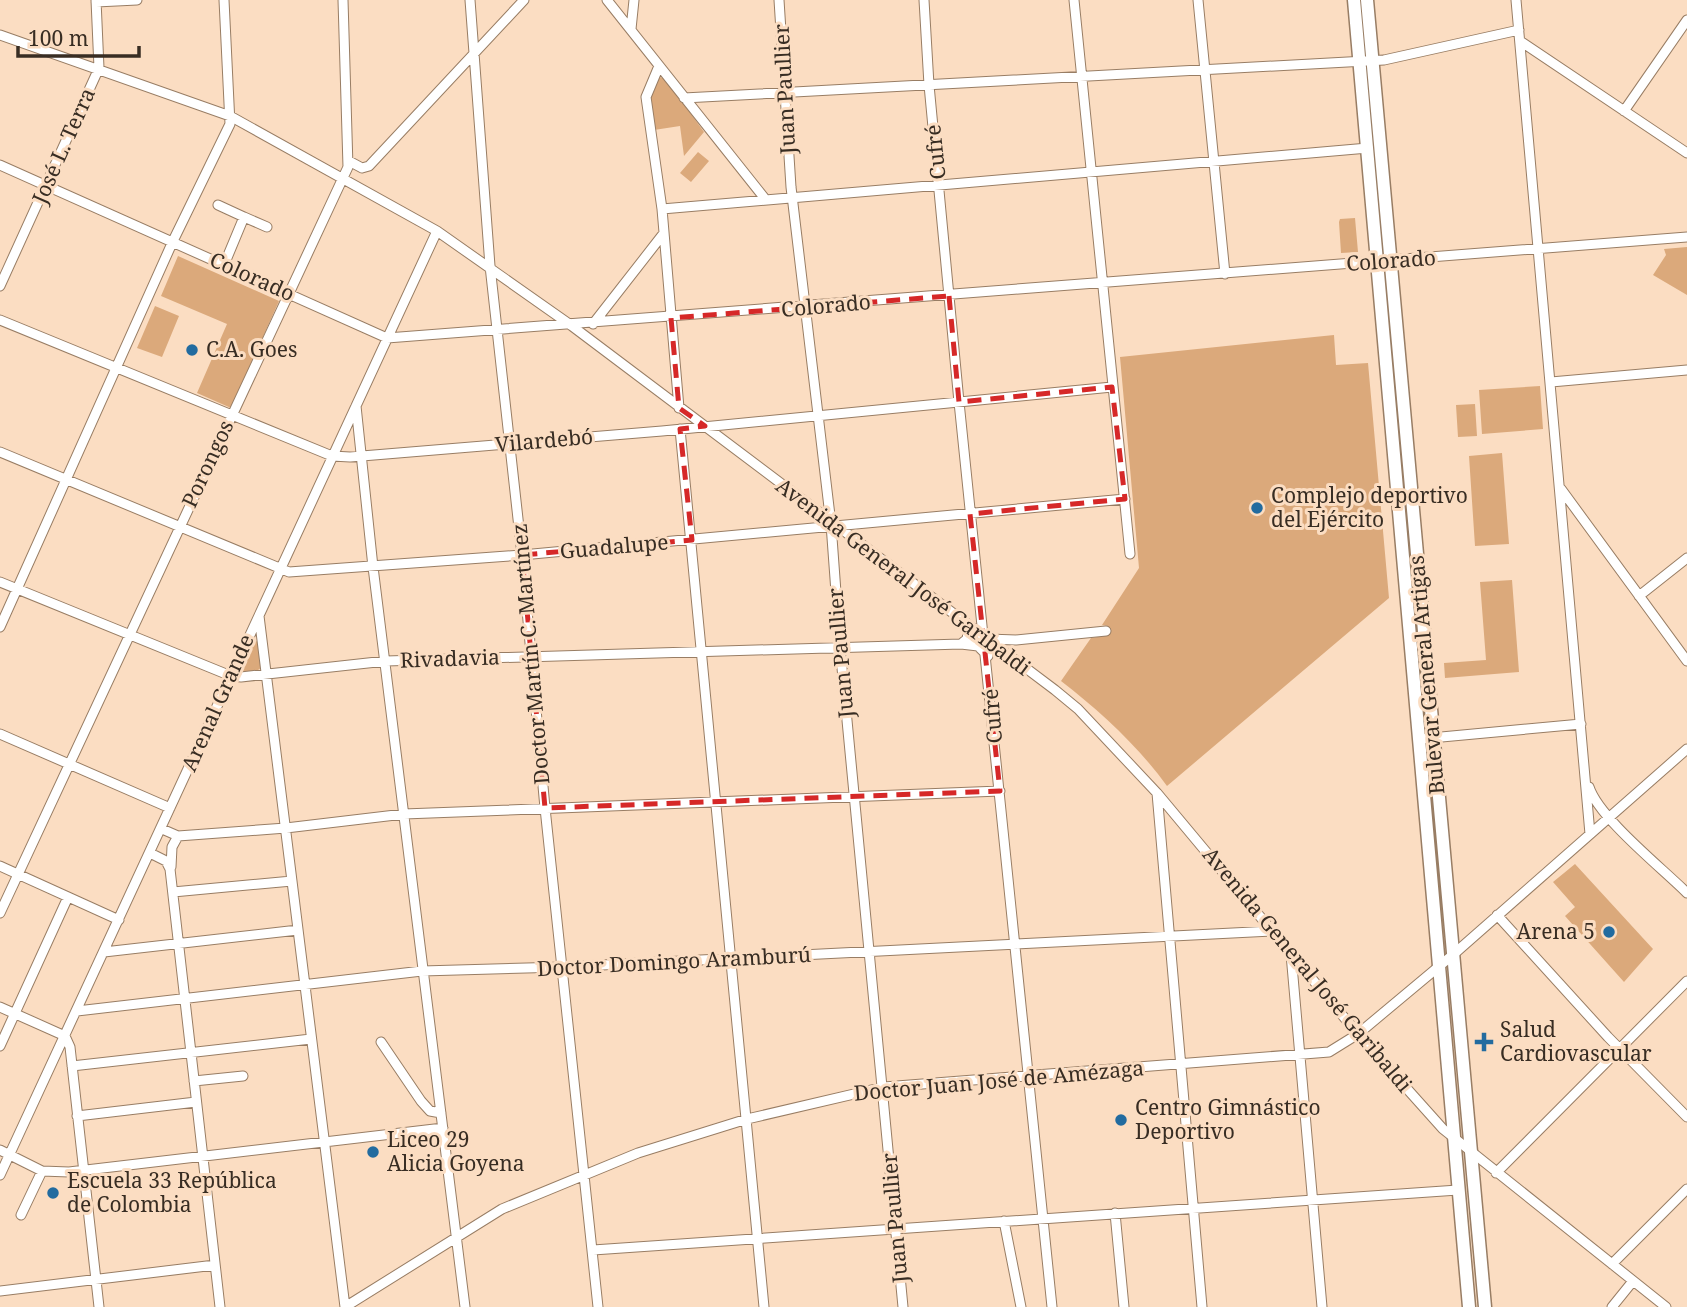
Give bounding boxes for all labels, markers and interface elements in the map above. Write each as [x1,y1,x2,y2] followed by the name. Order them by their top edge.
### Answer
[18,14,138,58] scale bar
[767,23,801,156] street label: Juan Paullier
[28,24,89,52] text: 100 m
[25,83,101,209] street label: José L. Terra
[918,123,952,181] street label: Cufré
[1345,243,1437,277] street label: Colorado
[206,245,299,307] street label: Colorado
[780,287,872,323] street label: Colorado
[206,335,297,363] place label: C.A. Goes
[184,342,200,358] marker: C.A. Goes
[175,415,239,512] street label: Porongos
[494,422,594,458] street label: Vilardebó
[771,471,1037,681] street label: Avenida General José Garibaldi
[1271,481,1468,533] place label: Complejo deportivo del Ejército
[1249,500,1265,516] marker: Complejo deportivo del Ejército
[505,522,555,786] street label: Doctor Martín C. Martínez
[558,527,669,565] street label: Guadalupe
[1402,554,1450,796] street label: Bulevar General Artigas
[820,587,860,720] street label: Juan Paullier
[174,630,260,776] street label: Arenal Grande
[400,642,500,674] street label: Rivadavia
[976,687,1008,745] street label: Cufré
[1197,841,1419,1098] street label: Avenida General José Garibaldi
[1517,917,1595,945] place label: Arena 5
[1601,924,1617,940] marker: Arena 5
[536,940,812,982] street label: Doctor Domingo Aramburú
[1500,1015,1652,1067] place label: Salud Cardiovascular
[1474,1032,1494,1052] marker: Salud Cardiovascular
[853,1053,1145,1107] street label: Doctor Juan José de Amézaga
[1135,1093,1321,1145] place label: Centro Gimnástico Deportivo
[1113,1112,1129,1128] marker: Centro Gimnástico Deportivo
[387,1125,525,1177] place label: Liceo 29 Alicia Goyena
[365,1144,381,1160] marker: Liceo 29 Alicia Goyena
[874,1152,914,1285] street label: Juan Paullier
[67,1166,277,1218] place label: Escuela 33 República de Colombia
[45,1185,61,1201] marker: Escuela 33 República de Colombia

